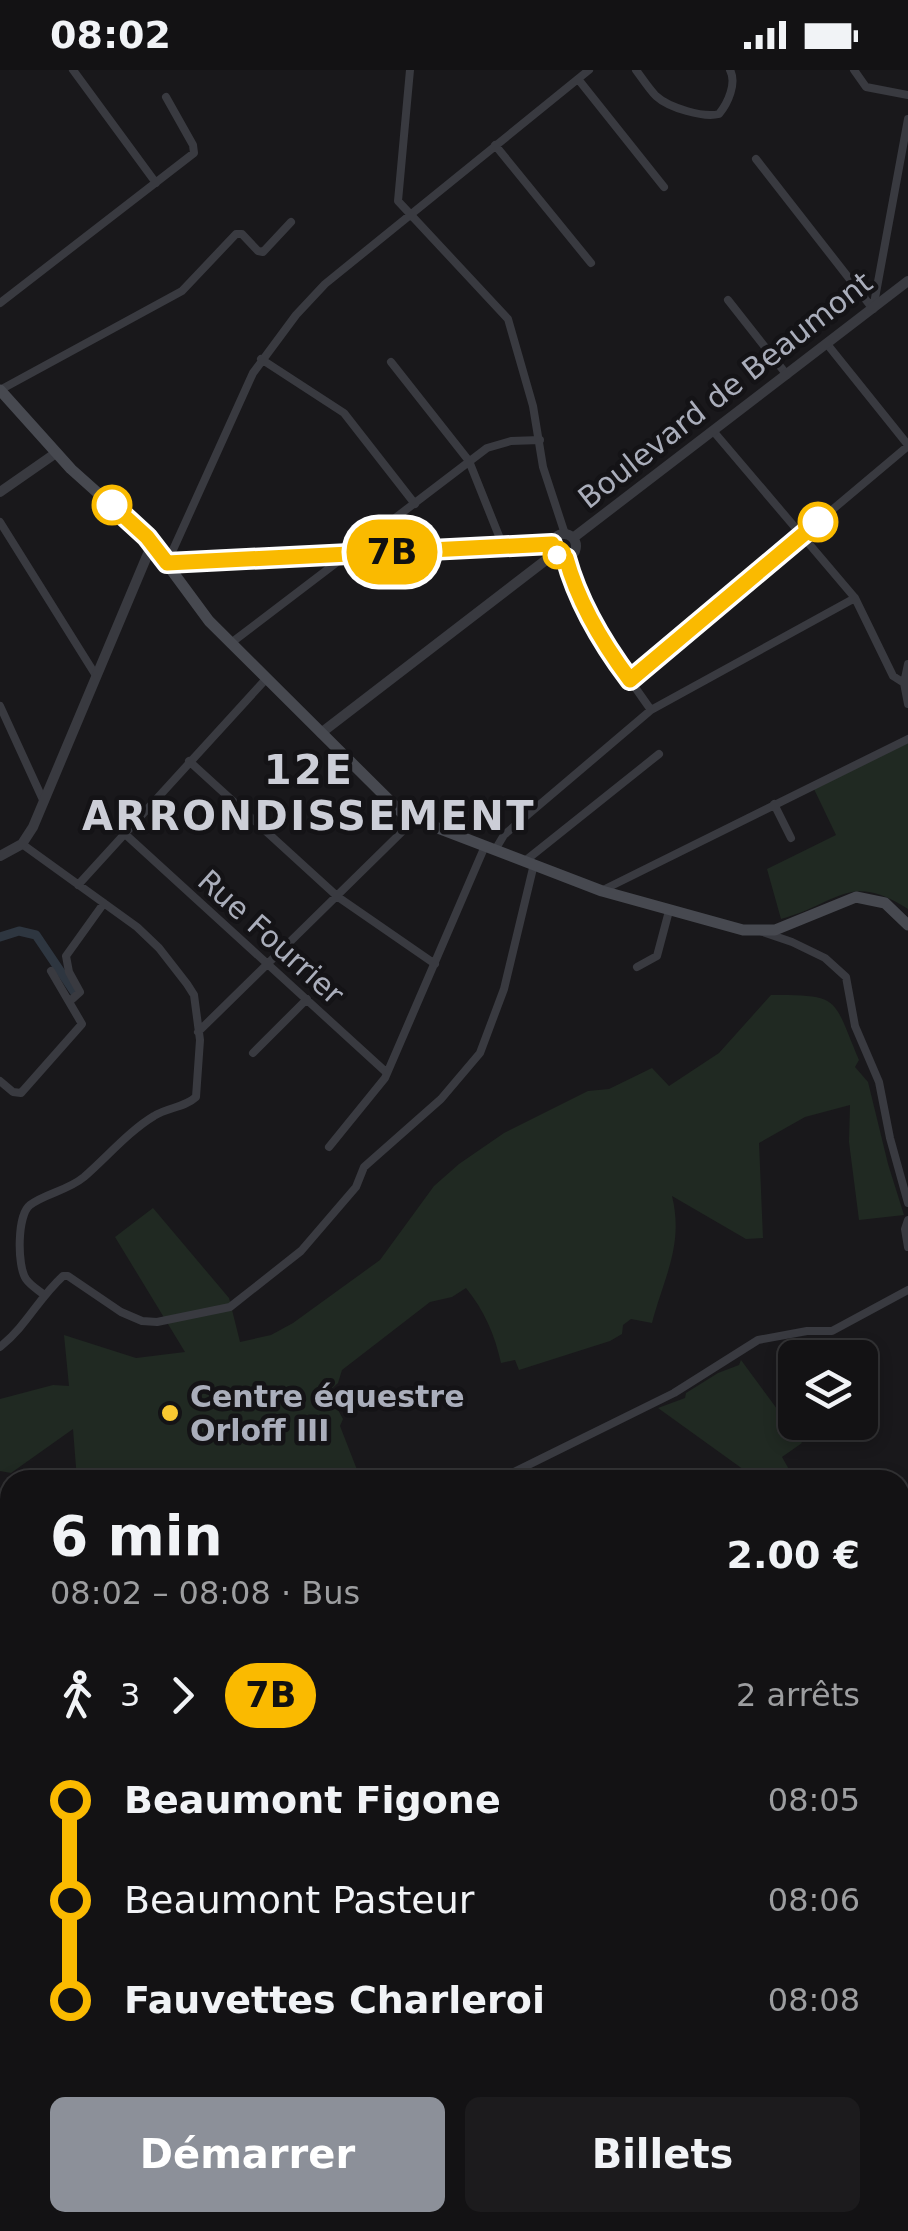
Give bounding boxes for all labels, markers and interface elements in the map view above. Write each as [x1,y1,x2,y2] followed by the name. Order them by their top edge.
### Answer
[50,13,171,57] text: 08:02
[571,264,879,516] street label: Boulevard de Beaumont
[93,486,131,524] unlabelled marker
[799,503,837,541] unlabelled marker
[347,520,437,584] line badge: 7B
[366,532,418,572] text: 7B
[544,542,570,568] unlabelled marker
[82,747,536,839] district label: 12E ARRONDISSEMENT
[191,863,351,1012] street label: Rue Fourrier
[778,1340,878,1440] map controls
[778,1340,878,1440] button: layers
[190,1379,465,1448] place label: Centre équestre Orloff III
[159,1402,181,1424] marker: Centre équestre Orloff III
[50,1504,223,1568] text: 6 min
[727,1533,860,1577] text: 2.00 €
[50,1574,360,1612] text: 08:02 – 08:08 · Bus
[50,1668,105,1723] icon: walk
[155,1668,210,1723] icon: forward
[245,1675,296,1715] text: 7B
[120,1676,140,1714] text: 3
[736,1676,860,1714] text: 2 arrêts
[124,1778,501,1822] text: Beaumont Figone
[768,1781,860,1819] text: 08:05
[124,1878,474,1922] text: Beaumont Pasteur
[768,1881,860,1919] text: 08:06
[124,1978,545,2022] text: Fauvettes Charleroi
[768,1981,860,2019] text: 08:08
[50,2097,445,2212] button: Démarrer
[465,2097,860,2212] button: Billets

